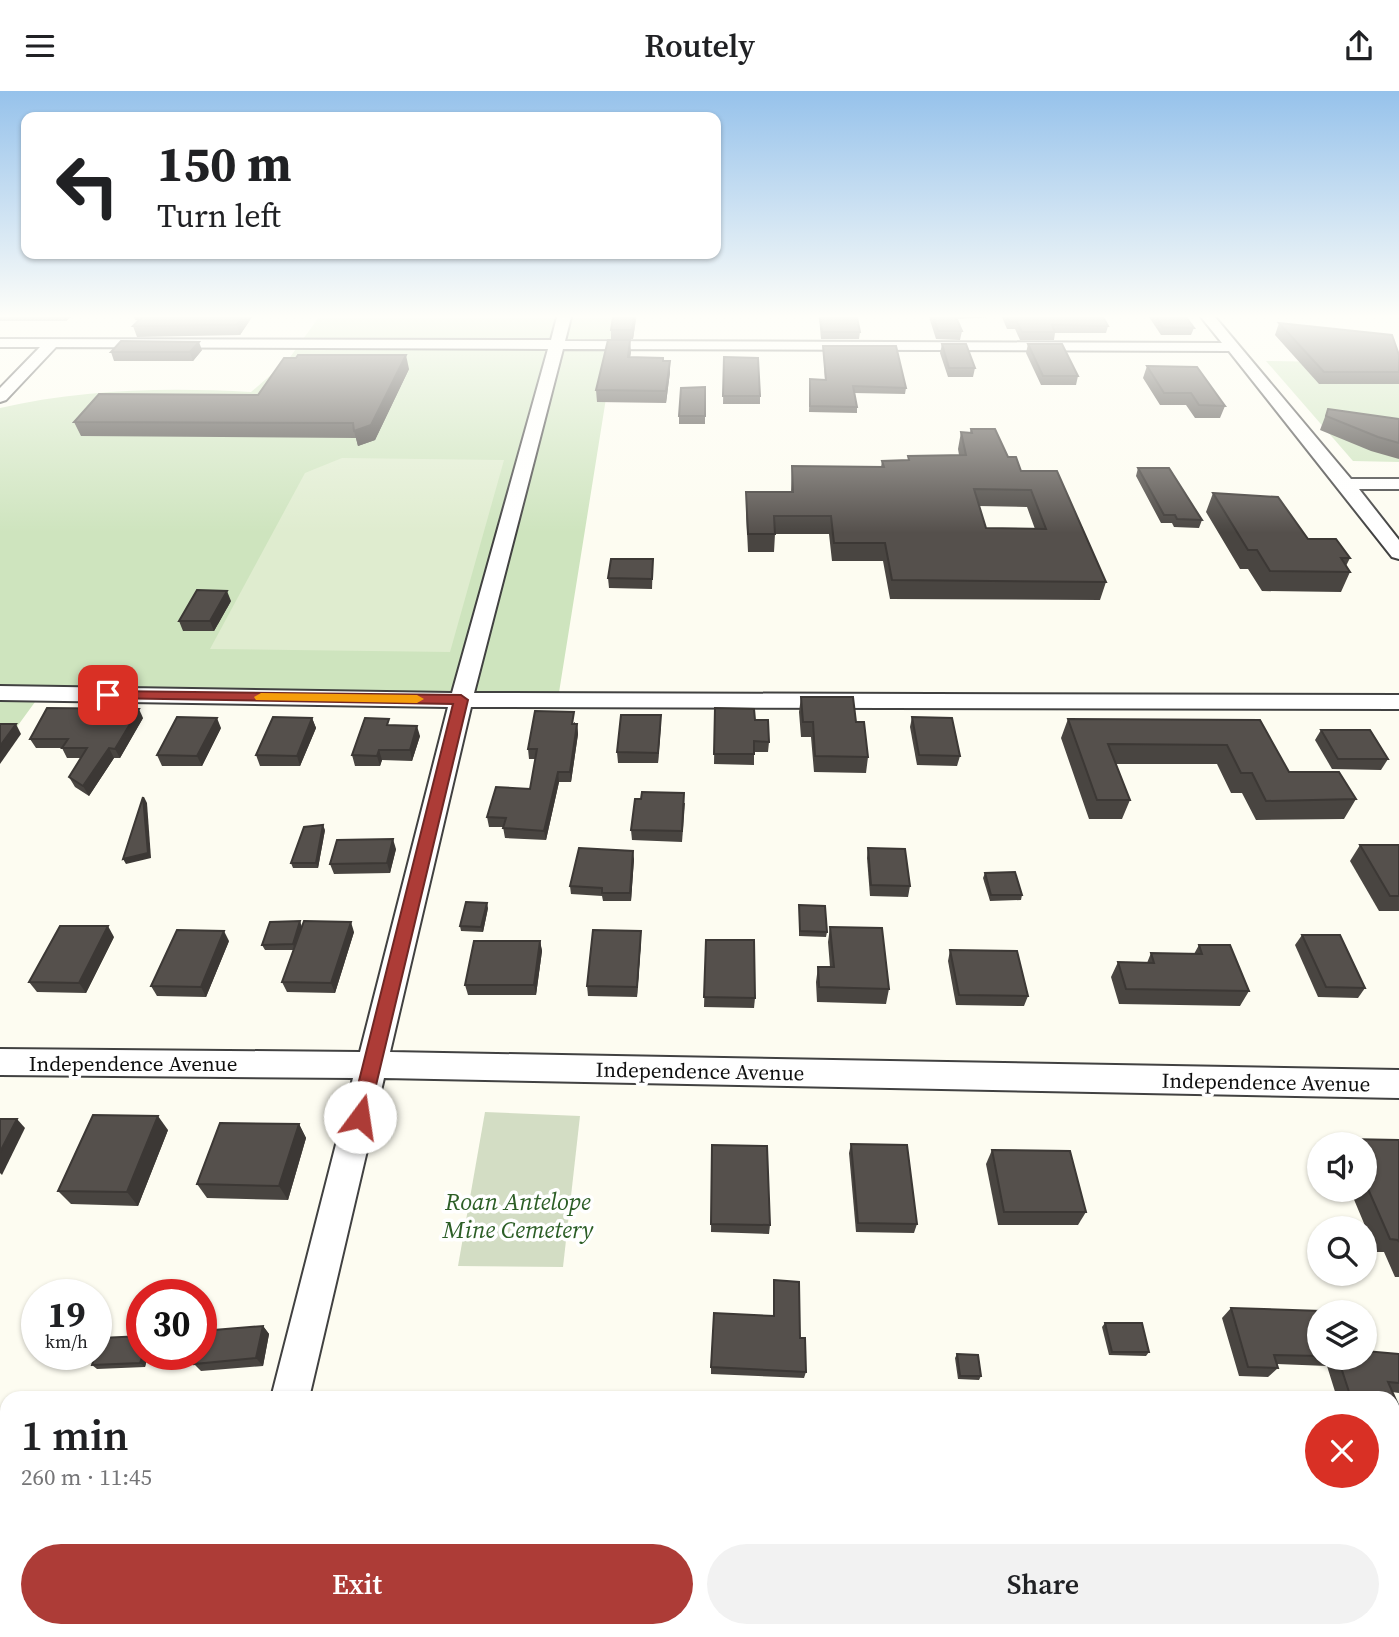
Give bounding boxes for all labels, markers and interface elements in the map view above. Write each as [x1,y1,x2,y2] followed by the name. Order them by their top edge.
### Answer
[644,24,755,68] text: Routely
[21,27,59,65] icon: menu
[1340,27,1378,65] icon: share
[157,130,292,197] text: 150 m
[42,140,133,231] icon: left
[157,194,281,238] text: Turn left
[78,665,138,725] pin
[89,676,127,714] icon: arrive
[29,1049,237,1078] street label: Independence Avenue
[595,1055,805,1087] street label: Independence Avenue
[1161,1066,1371,1098] street label: Independence Avenue
[323,1080,397,1154] position arrow
[1307,1132,1377,1370] map controls
[1307,1132,1377,1202] button: sound
[442,1185,594,1246] park label: Roan Antelope Mine Cemetery
[1307,1216,1377,1286] button: search
[126,1279,217,1370] speed limit sign: 30
[48,1291,85,1339] text: 19
[1307,1300,1377,1370] button: layers
[45,1329,88,1354] text: km/h
[21,1406,129,1464] text: 1 min
[1305,1414,1379,1488] button: close
[21,1461,152,1493] text: 260 m · 11:45
[21,1544,693,1624] button: Exit
[707,1544,1379,1624] button: Share

